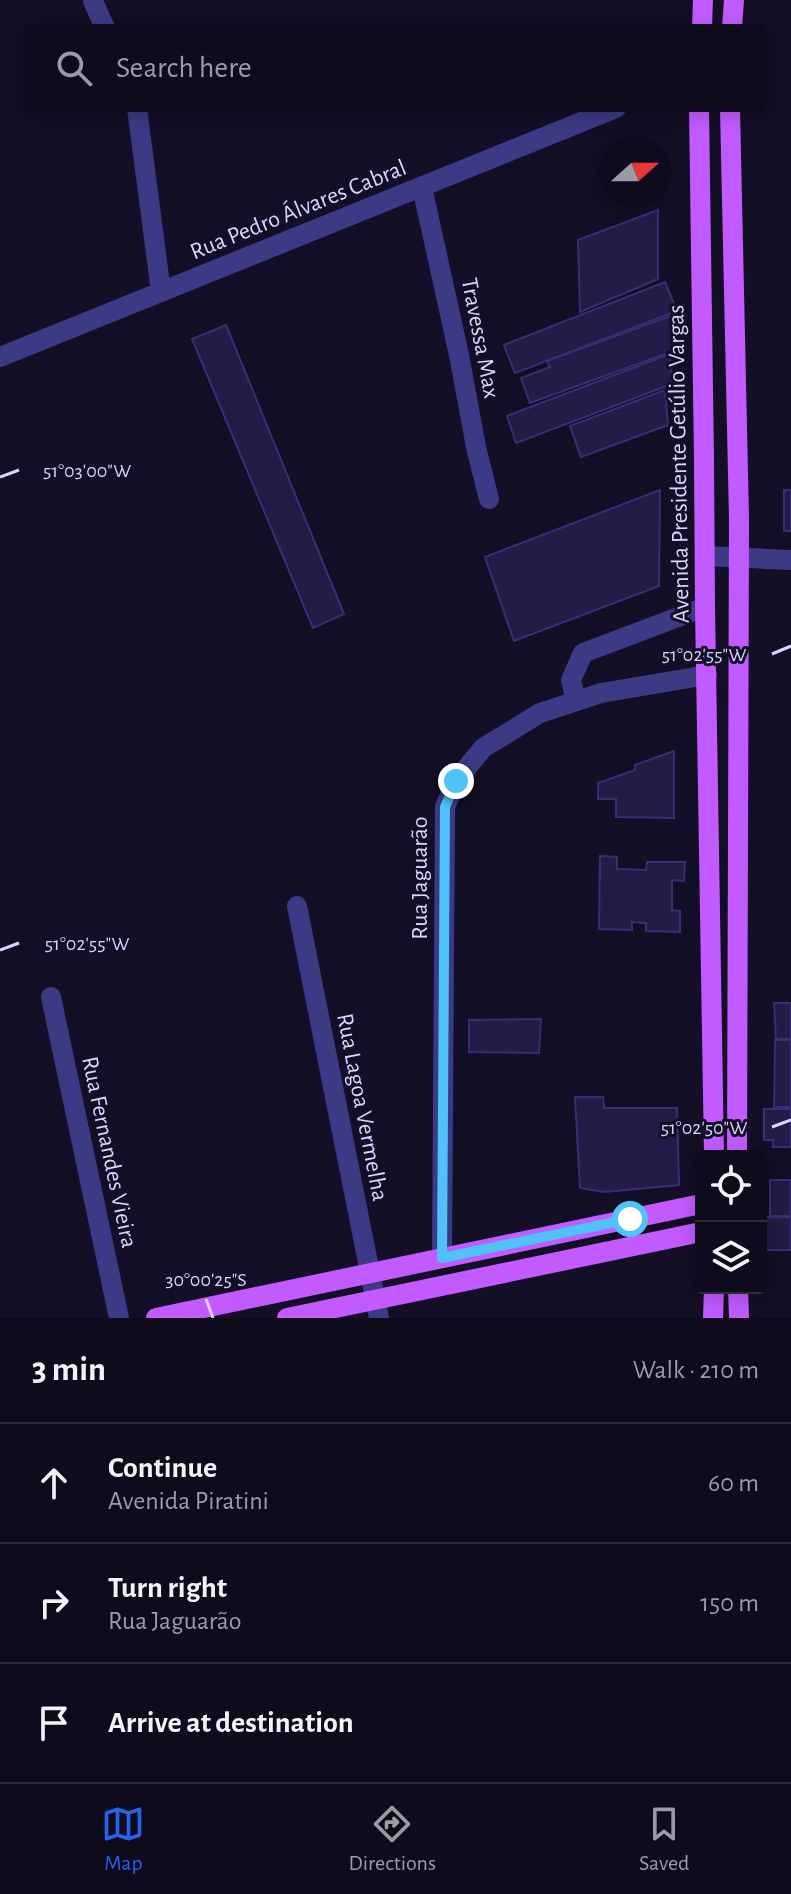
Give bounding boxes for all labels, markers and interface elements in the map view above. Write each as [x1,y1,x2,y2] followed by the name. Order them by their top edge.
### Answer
[24,24,767,112] search box
[52,46,96,90] icon: search
[116,53,252,83] text: Search here
[599,136,671,208] north arrow
[186,154,410,264] street label: Rua Pedro Álvares Cabral
[457,276,504,401] street label: Travessa Max
[664,305,694,623] street label: Avenida Presidente Getúlio Vargas
[43,461,131,481] text: 51°03'00"W
[662,645,746,665] text: 51°02'55"W
[438,763,474,799] route end
[408,816,432,940] street label: Rua Jaguarão
[45,934,129,954] text: 51°02'55"W
[332,1011,392,1203] street label: Rua Lagoa Vermelha
[77,1054,141,1250] street label: Rua Fernandes Vieira
[661,1118,748,1138] text: 51°02'50"W
[695,1150,767,1294] map controls
[695,1150,767,1222] button: locate
[612,1201,648,1237] route start
[695,1222,767,1294] button: layers
[165,1270,247,1290] text: 30°00'25"S
[32,1353,106,1387] text: 3 min
[633,1357,759,1383] text: Walk · 210 m
[108,1453,217,1483] text: Continue
[32,1461,76,1505] icon: ahead
[708,1470,759,1496] text: 60 m
[108,1488,269,1514] text: Avenida Piratini
[108,1573,227,1603] text: Turn right
[32,1581,76,1625] icon: right
[700,1590,759,1616] text: 150 m
[108,1608,242,1634] text: Rua Jaguarão
[32,1701,76,1745] icon: arrive
[108,1708,354,1738] text: Arrive at destination
[101,1802,145,1876] tab: Map
[348,1802,436,1876] tab: Directions
[639,1802,689,1876] tab: Saved

